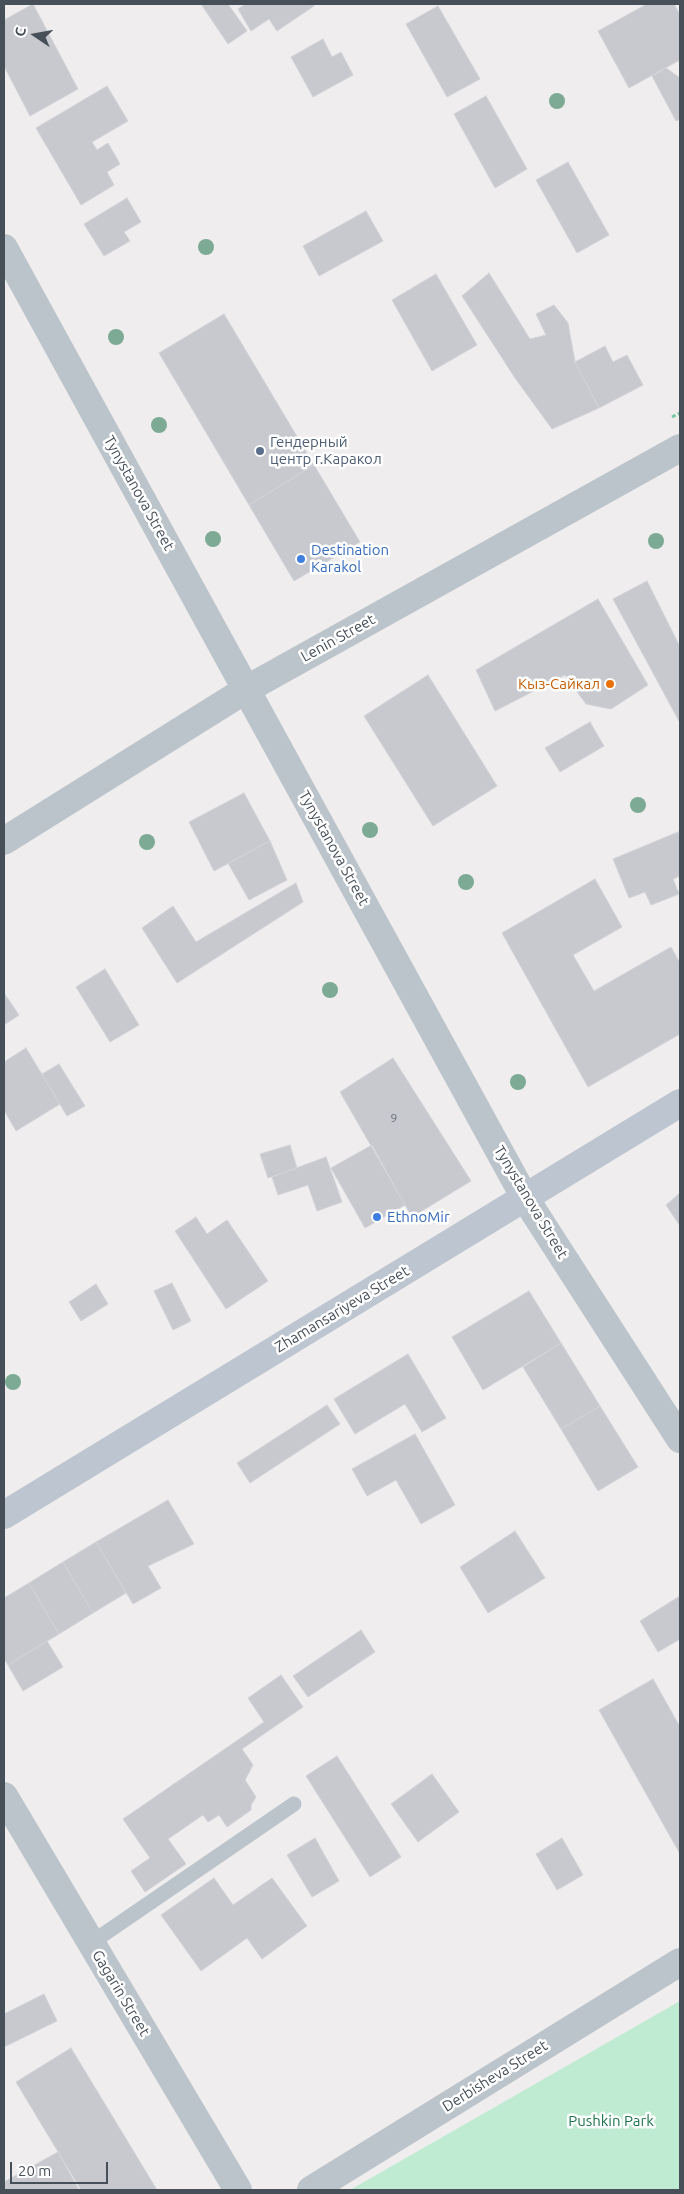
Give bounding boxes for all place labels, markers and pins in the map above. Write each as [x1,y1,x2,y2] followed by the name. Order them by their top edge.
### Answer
[270,433,382,468] place label: Гендерный центр г.Каракол
[254,445,266,457] marker: Гендерный центр г.Каракол
[311,541,389,576] place label: Destination Karakol
[295,553,307,565] marker: Destination Karakol
[518,675,600,693] place label: Кыз-Сайкал
[604,678,616,690] marker: Кыз-Сайкал
[387,1208,450,1226] place label: EthnoMir
[371,1211,383,1223] marker: EthnoMir

